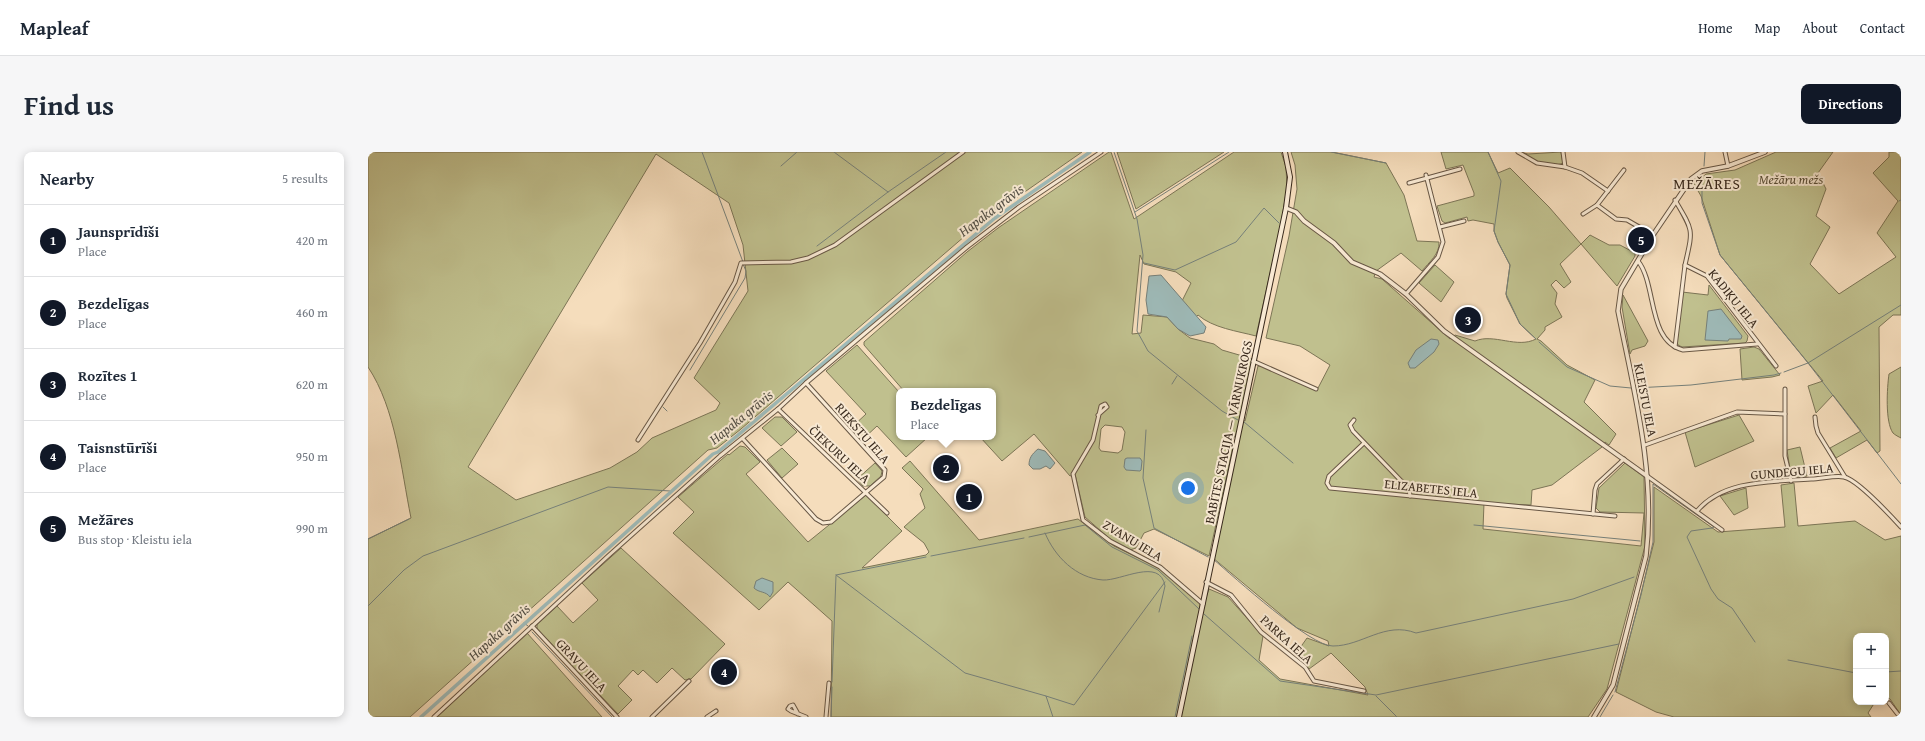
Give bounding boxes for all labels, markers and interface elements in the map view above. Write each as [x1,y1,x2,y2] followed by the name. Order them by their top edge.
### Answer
[20,14,89,42] text: Mapleaf
[1698,18,1733,38] text: Home
[1755,18,1780,38] text: Map
[1802,18,1838,38] text: About
[1860,18,1905,38] text: Contact
[24,84,114,125] text: Find us
[1801,84,1901,124] button: Directions
[40,166,94,191] text: Nearby
[282,169,328,188] text: 5 results
[1759,170,1824,189] park label: Mežāru mežs
[1673,173,1741,194] district label: MEŽĀRES
[953,179,1028,242] water label: Hapaka grāvis
[78,221,159,242] text: Jaunsprīdīši
[1628,225,1654,255] pin: 5
[50,231,56,250] text: 1
[296,231,328,250] text: 420 m
[78,242,107,261] text: Place
[1704,265,1764,332] street label: KADIĶU IELA
[78,293,149,314] text: Bezdelīgas
[50,303,56,322] text: 2
[296,303,328,322] text: 460 m
[1455,305,1481,335] pin: 3
[78,314,107,333] text: Place
[1200,339,1257,526] street label: BABĪTES STACIJA — VĀRNUKROGS
[1629,362,1662,439] street label: KLEISTU IELA
[78,365,138,386] text: Rozītes 1
[50,375,56,394] text: 3
[296,375,328,394] text: 620 m
[704,385,777,450] water label: Hapaka grāvis
[78,386,107,405] text: Place
[896,388,996,440] popup
[910,394,982,415] text: Bezdelīgas
[831,399,895,468] street label: RIEKSTU IELA
[910,415,939,434] text: Place
[805,421,875,488] street label: ČIEKURU IELA
[78,437,157,458] text: Taisnstūrīši
[50,447,56,466] text: 4
[296,447,328,466] text: 950 m
[933,453,959,483] pin: 2
[78,458,107,477] text: Place
[1750,458,1834,485] street label: GUNDEGU IELA
[1383,474,1479,503] street label: ELIZABETES IELA
[1178,478,1198,498] your location
[956,482,982,512] pin: 1
[78,509,134,530] text: Mežāres
[1099,515,1166,566] street label: ZVANU IELA
[50,519,56,538] text: 5
[296,519,328,538] text: 990 m
[78,530,192,549] text: Bus stop · Kleistu iela
[463,599,534,666] water label: Hapaka grāvis
[1256,611,1317,668] street label: PARKA IELA
[1853,633,1889,705] map controls
[1853,633,1889,669] button: +
[552,634,611,696] street label: GRAVU IELA
[711,657,737,687] pin: 4
[1853,669,1889,705] button: −

